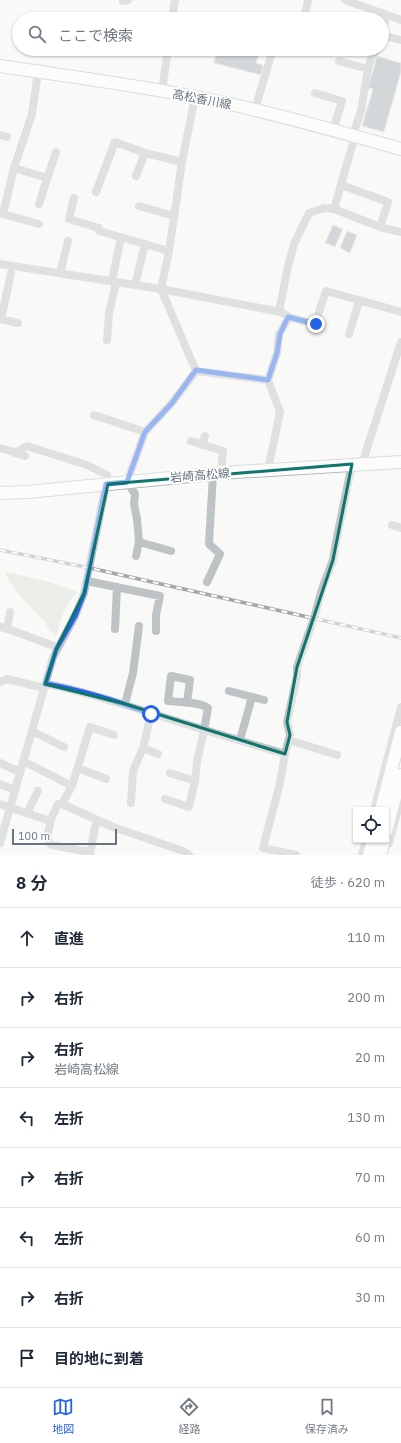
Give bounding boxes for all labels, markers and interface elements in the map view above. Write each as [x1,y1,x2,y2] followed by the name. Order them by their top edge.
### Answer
[12,12,389,56] search box
[26,23,48,45] icon: search
[58,26,133,45] text: ここで検索
[171,86,233,112] street label: 高松香川線
[307,315,325,333] route end
[169,465,231,485] street label: 岩崎高松線
[142,705,160,723] route start
[353,807,389,843] map controls
[353,807,389,843] button: locate
[12,827,117,846] scale bar
[18,829,50,843] text: 100 m
[16,872,47,894] text: 8 分
[311,874,385,891] text: 徒歩 · 620 m
[16,927,38,949] icon: ahead
[54,929,84,948] text: 直進
[347,929,385,946] text: 110 m
[16,987,38,1009] icon: right
[54,989,84,1008] text: 右折
[347,989,385,1006] text: 200 m
[54,1040,84,1059] text: 右折
[16,1047,38,1069] icon: right
[355,1049,385,1066] text: 20 m
[54,1061,119,1078] text: 岩崎高松線
[16,1107,38,1129] icon: left
[54,1109,84,1128] text: 左折
[347,1109,385,1126] text: 130 m
[16,1167,38,1189] icon: right
[54,1169,84,1188] text: 右折
[355,1169,385,1186] text: 70 m
[16,1227,38,1249] icon: left
[54,1229,84,1248] text: 左折
[355,1229,385,1246] text: 60 m
[16,1287,38,1309] icon: right
[54,1289,84,1308] text: 右折
[355,1289,385,1306] text: 30 m
[16,1347,38,1369] icon: arrive
[54,1349,144,1368] text: 目的地に到着
[52,1396,74,1436] tab: 地図
[178,1396,200,1436] tab: 経路
[305,1396,349,1436] tab: 保存済み

